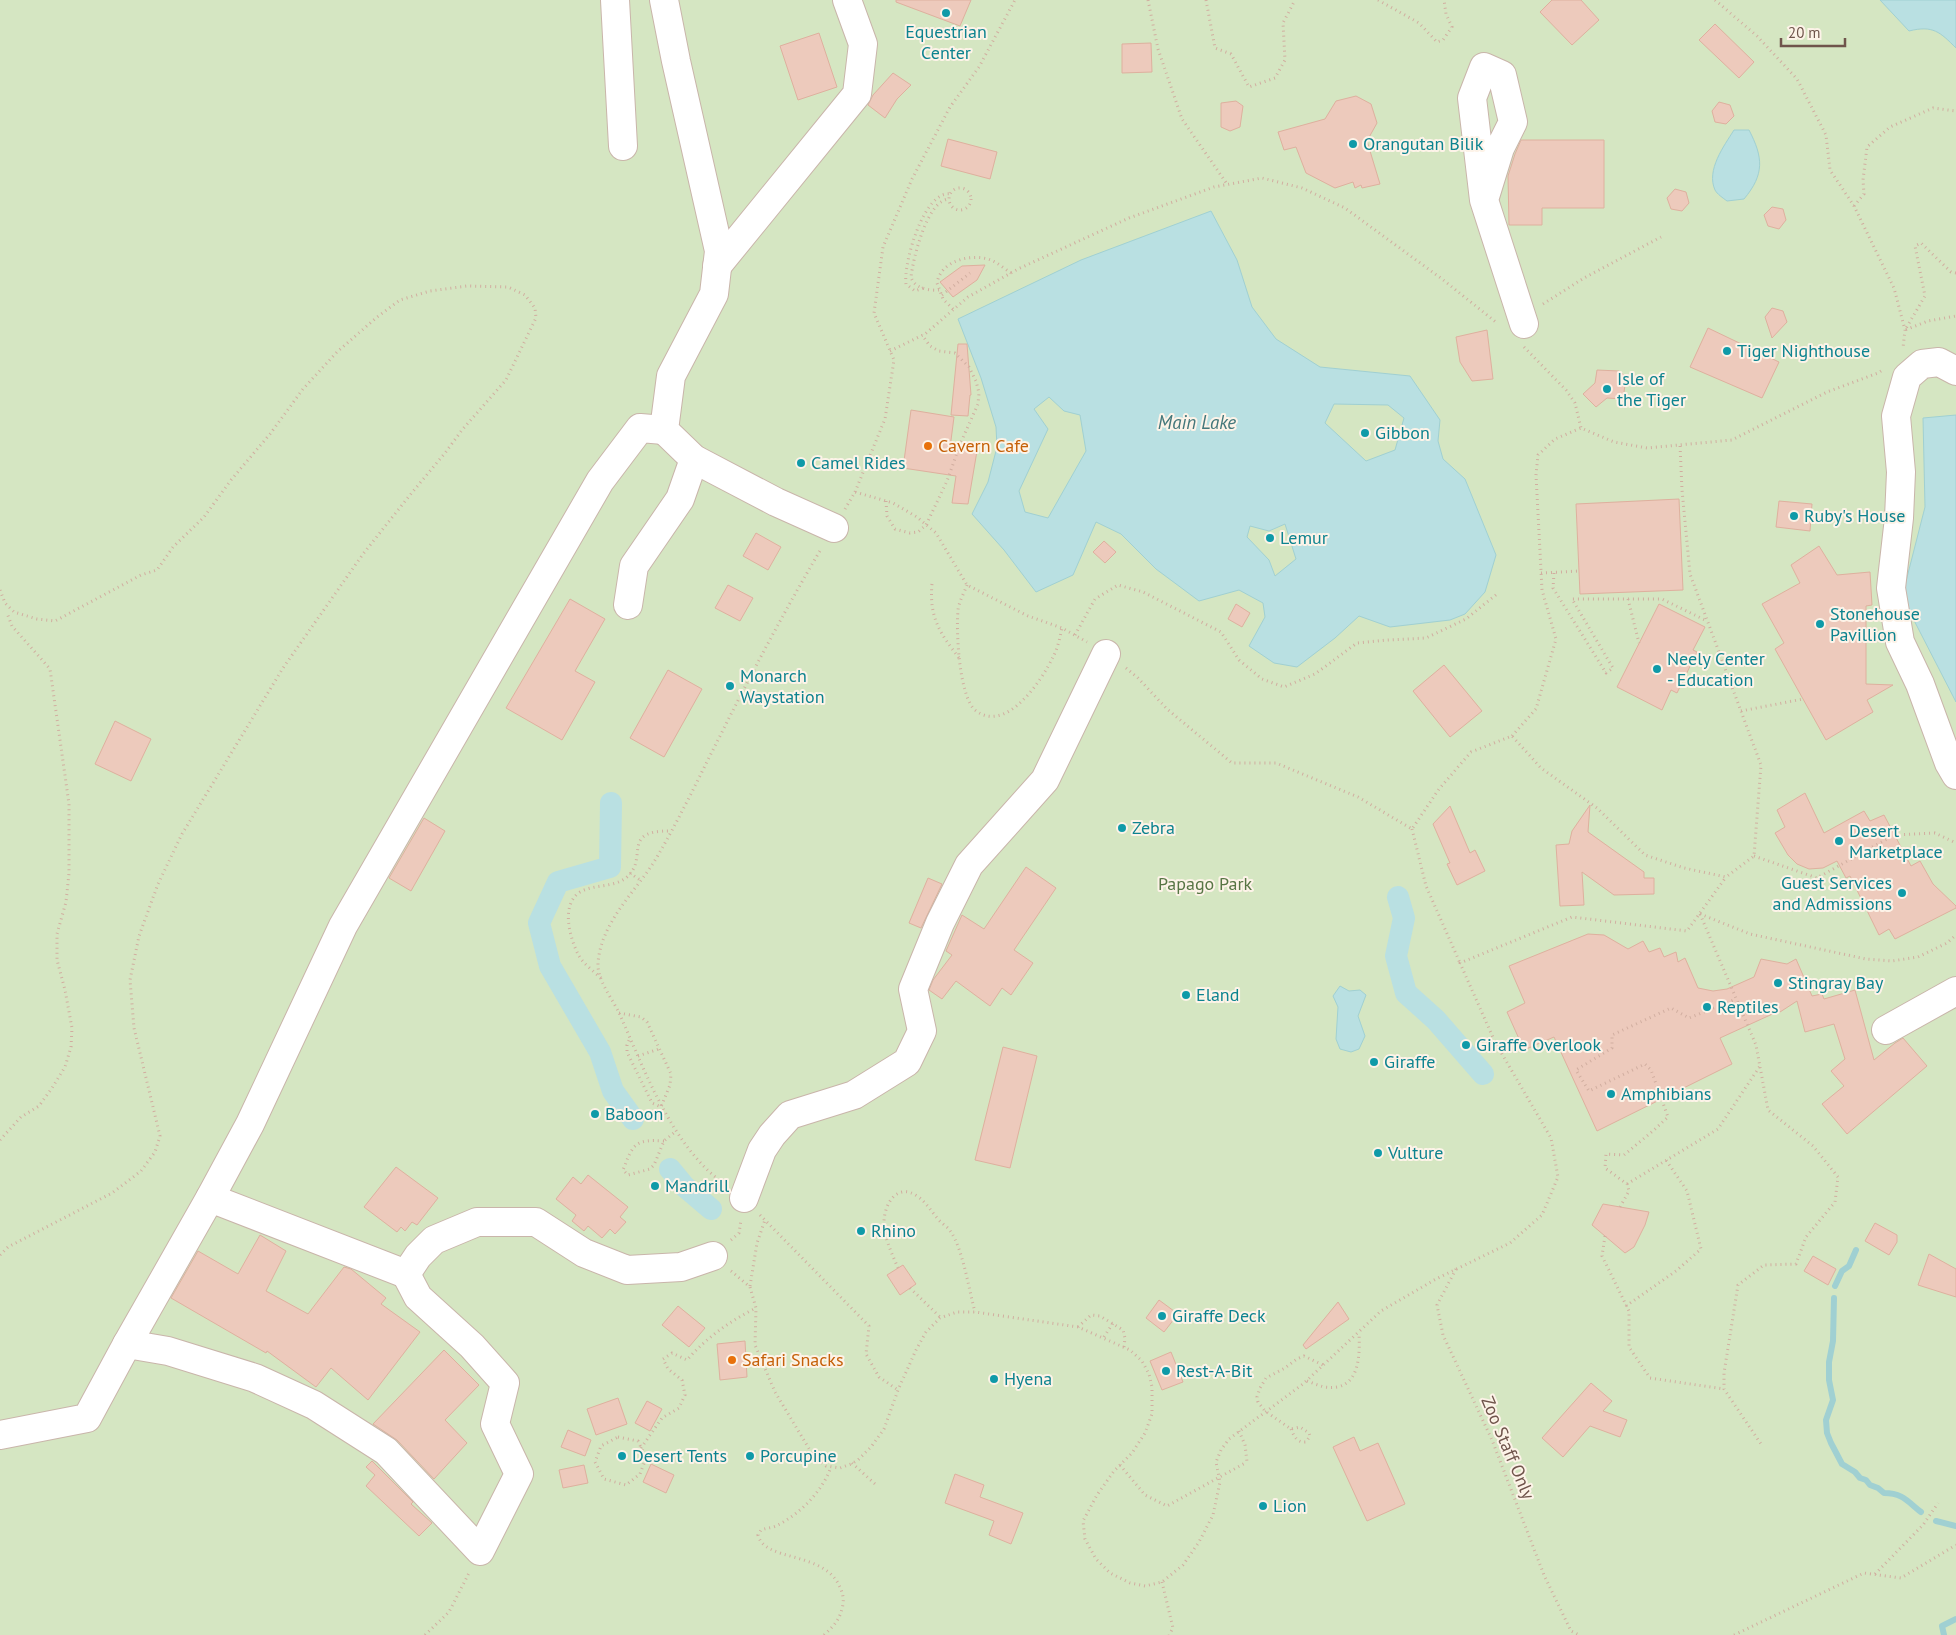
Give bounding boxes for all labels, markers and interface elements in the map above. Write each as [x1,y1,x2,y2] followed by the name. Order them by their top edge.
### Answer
[940,7,952,19] marker: Equestrian Center
[1781,15,1845,47] scale bar
[905,20,987,64] place label: Equestrian Center
[1788,23,1821,42] text: 20 m
[1363,132,1484,155] place label: Orangutan Bilik
[1347,138,1359,150] marker: Orangutan Bilik
[1737,339,1870,362] place label: Tiger Nighthouse
[1721,345,1733,357] marker: Tiger Nighthouse
[1617,367,1686,411] place label: Isle of the Tiger
[1601,383,1613,395] marker: Isle of the Tiger
[1158,410,1236,434] water label: Main Lake
[1375,421,1430,444] place label: Gibbon
[1359,427,1371,439] marker: Gibbon
[938,434,1029,457] place label: Cavern Cafe
[922,440,934,452] marker: Cavern Cafe
[811,451,906,474] place label: Camel Rides
[795,457,807,469] marker: Camel Rides
[1804,504,1905,527] place label: Ruby's House
[1788,510,1800,522] marker: Ruby's House
[1280,526,1328,549] place label: Lemur
[1264,532,1276,544] marker: Lemur
[1830,602,1920,646] place label: Stonehouse Pavillion
[1814,618,1826,630] marker: Stonehouse Pavillion
[1667,647,1765,691] place label: Neely Center - Education
[1651,663,1663,675] marker: Neely Center - Education
[740,664,825,708] place label: Monarch Waystation
[724,680,736,692] marker: Monarch Waystation
[1132,816,1175,839] place label: Zebra
[1849,819,1943,863] place label: Desert Marketplace
[1116,822,1128,834] marker: Zebra
[1833,835,1845,847] marker: Desert Marketplace
[1773,871,1892,915] place label: Guest Services and Admissions
[1158,872,1253,895] park label: Papago Park
[1896,887,1908,899] marker: Guest Services and Admissions
[1788,971,1884,994] place label: Stingray Bay
[1772,977,1784,989] marker: Stingray Bay
[1196,983,1239,1006] place label: Eland
[1180,989,1192,1001] marker: Eland
[1717,995,1779,1018] place label: Reptiles
[1701,1001,1713,1013] marker: Reptiles
[1476,1033,1601,1056] place label: Giraffe Overlook
[1460,1039,1472,1051] marker: Giraffe Overlook
[1384,1050,1435,1073] place label: Giraffe
[1368,1056,1380,1068] marker: Giraffe
[1621,1082,1711,1105] place label: Amphibians
[1605,1088,1617,1100] marker: Amphibians
[605,1102,663,1125] place label: Baboon
[589,1108,601,1120] marker: Baboon
[1387,1141,1443,1164] place label: Vulture
[1372,1147,1384,1159] marker: Vulture
[665,1174,730,1197] place label: Mandrill
[649,1180,661,1192] marker: Mandrill
[871,1219,916,1242] place label: Rhino
[855,1225,867,1237] marker: Rhino
[1172,1304,1266,1327] place label: Giraffe Deck
[1156,1310,1168,1322] marker: Giraffe Deck
[742,1348,844,1371] place label: Safari Snacks
[726,1354,738,1366] marker: Safari Snacks
[1176,1359,1252,1382] place label: Rest-A-Bit
[1160,1365,1172,1377] marker: Rest-A-Bit
[1004,1367,1052,1390] place label: Hyena
[988,1373,1000,1385] marker: Hyena
[1476,1393,1541,1503] street label: Zoo Staff Only
[632,1444,727,1467] place label: Desert Tents
[760,1444,837,1467] place label: Porcupine
[616,1450,628,1462] marker: Desert Tents
[744,1450,756,1462] marker: Porcupine
[1273,1494,1307,1517] place label: Lion
[1257,1500,1269,1512] marker: Lion

